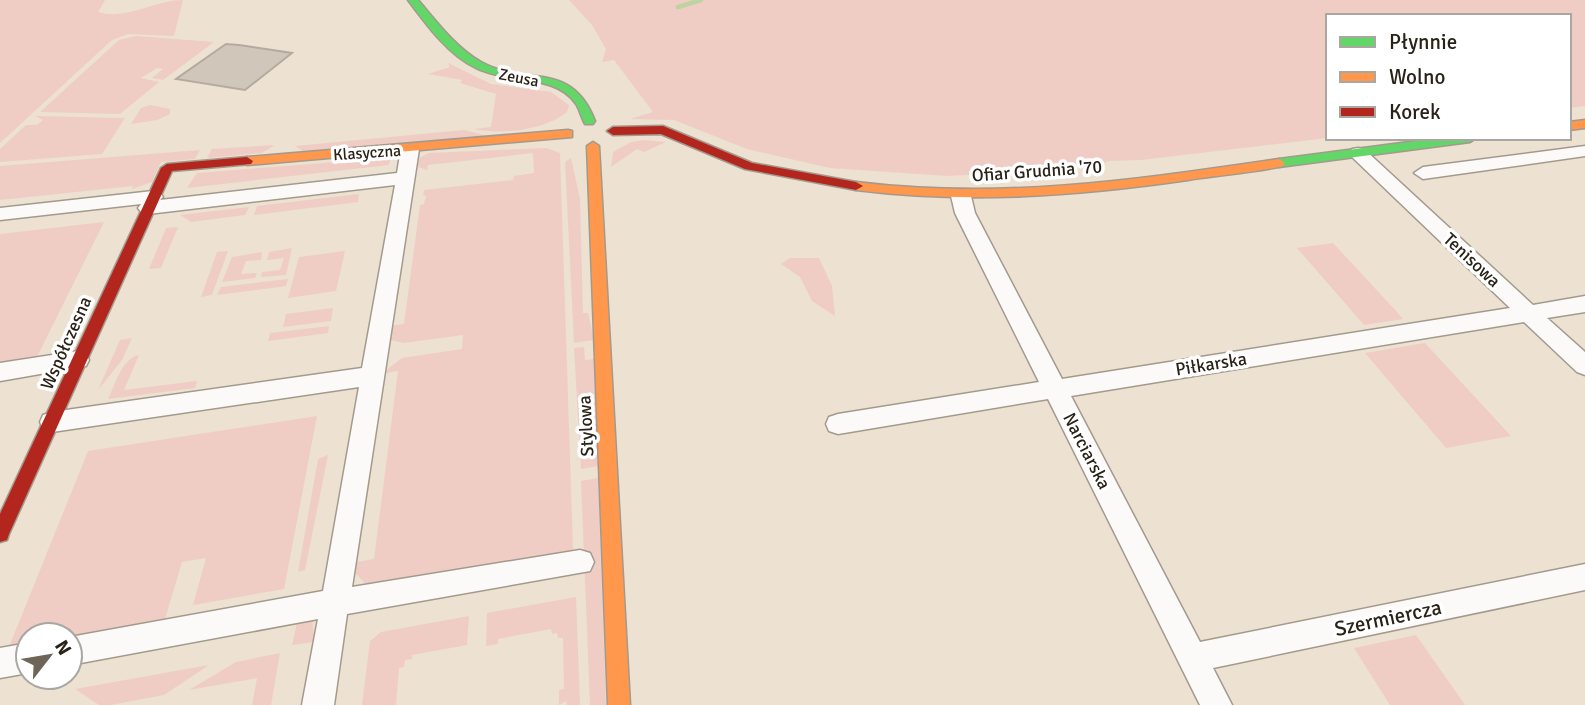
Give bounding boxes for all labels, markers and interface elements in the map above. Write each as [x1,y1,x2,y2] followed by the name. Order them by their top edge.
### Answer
[1326,14,1571,140] legend
[1389,29,1457,55] text: Płynnie
[497,64,541,92] street label: Zeusa
[1389,64,1445,90] text: Wolno
[1389,99,1441,125] text: Korek
[332,141,402,165] street label: Klasyczna
[971,155,1103,187] street label: Ofiar Grudnia '70
[1439,228,1505,292] street label: Tenisowa
[36,293,96,393] street label: Współczesna
[1174,348,1248,380] street label: Piłkarska
[573,395,599,457] street label: Stylowa
[1058,409,1116,493] street label: Narciarska
[1332,594,1444,642] street label: Szermiercza
[14,621,84,691] north arrow
[49,636,76,660] text: N

